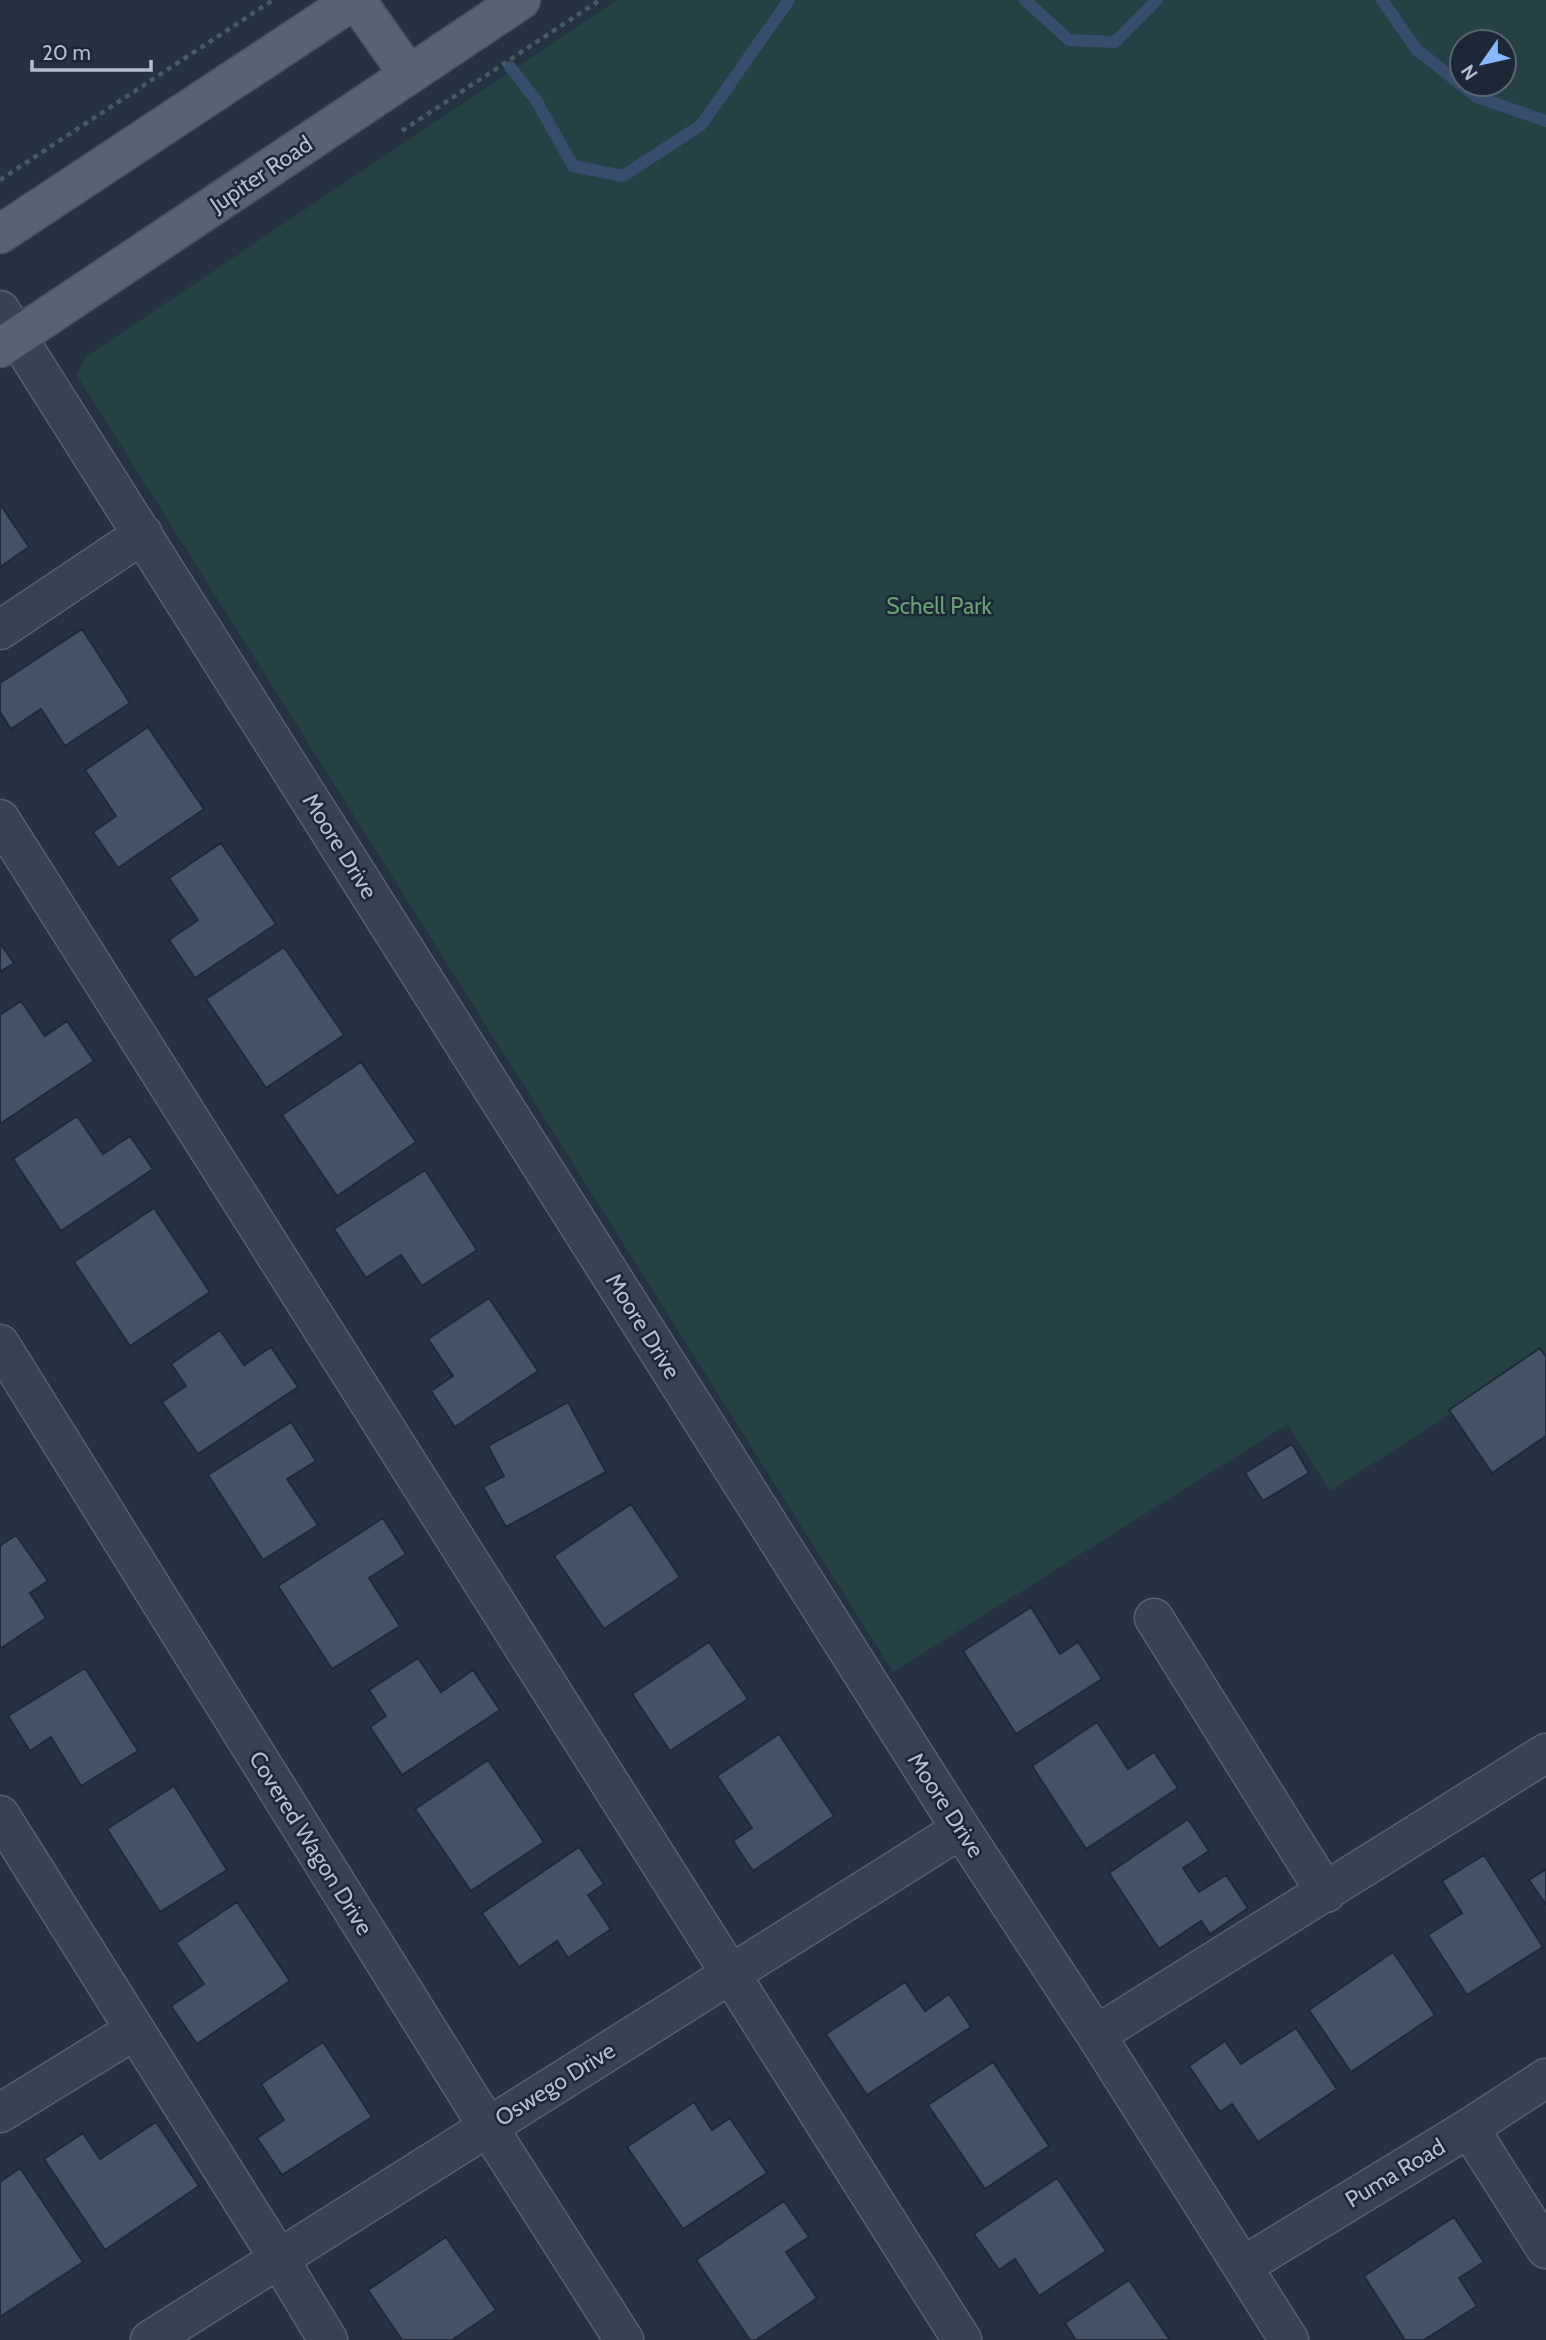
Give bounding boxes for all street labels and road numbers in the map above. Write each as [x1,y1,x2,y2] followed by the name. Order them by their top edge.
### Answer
[204,130,317,219] street label: Jupiter Road
[297,788,384,904] street label: Moore Drive
[600,1268,687,1384] street label: Moore Drive
[243,1746,379,1940] street label: Covered Wagon Drive
[902,1747,990,1863] street label: Moore Drive
[490,2036,620,2132] street label: Oswego Drive
[1340,2132,1450,2214] street label: Puma Road

